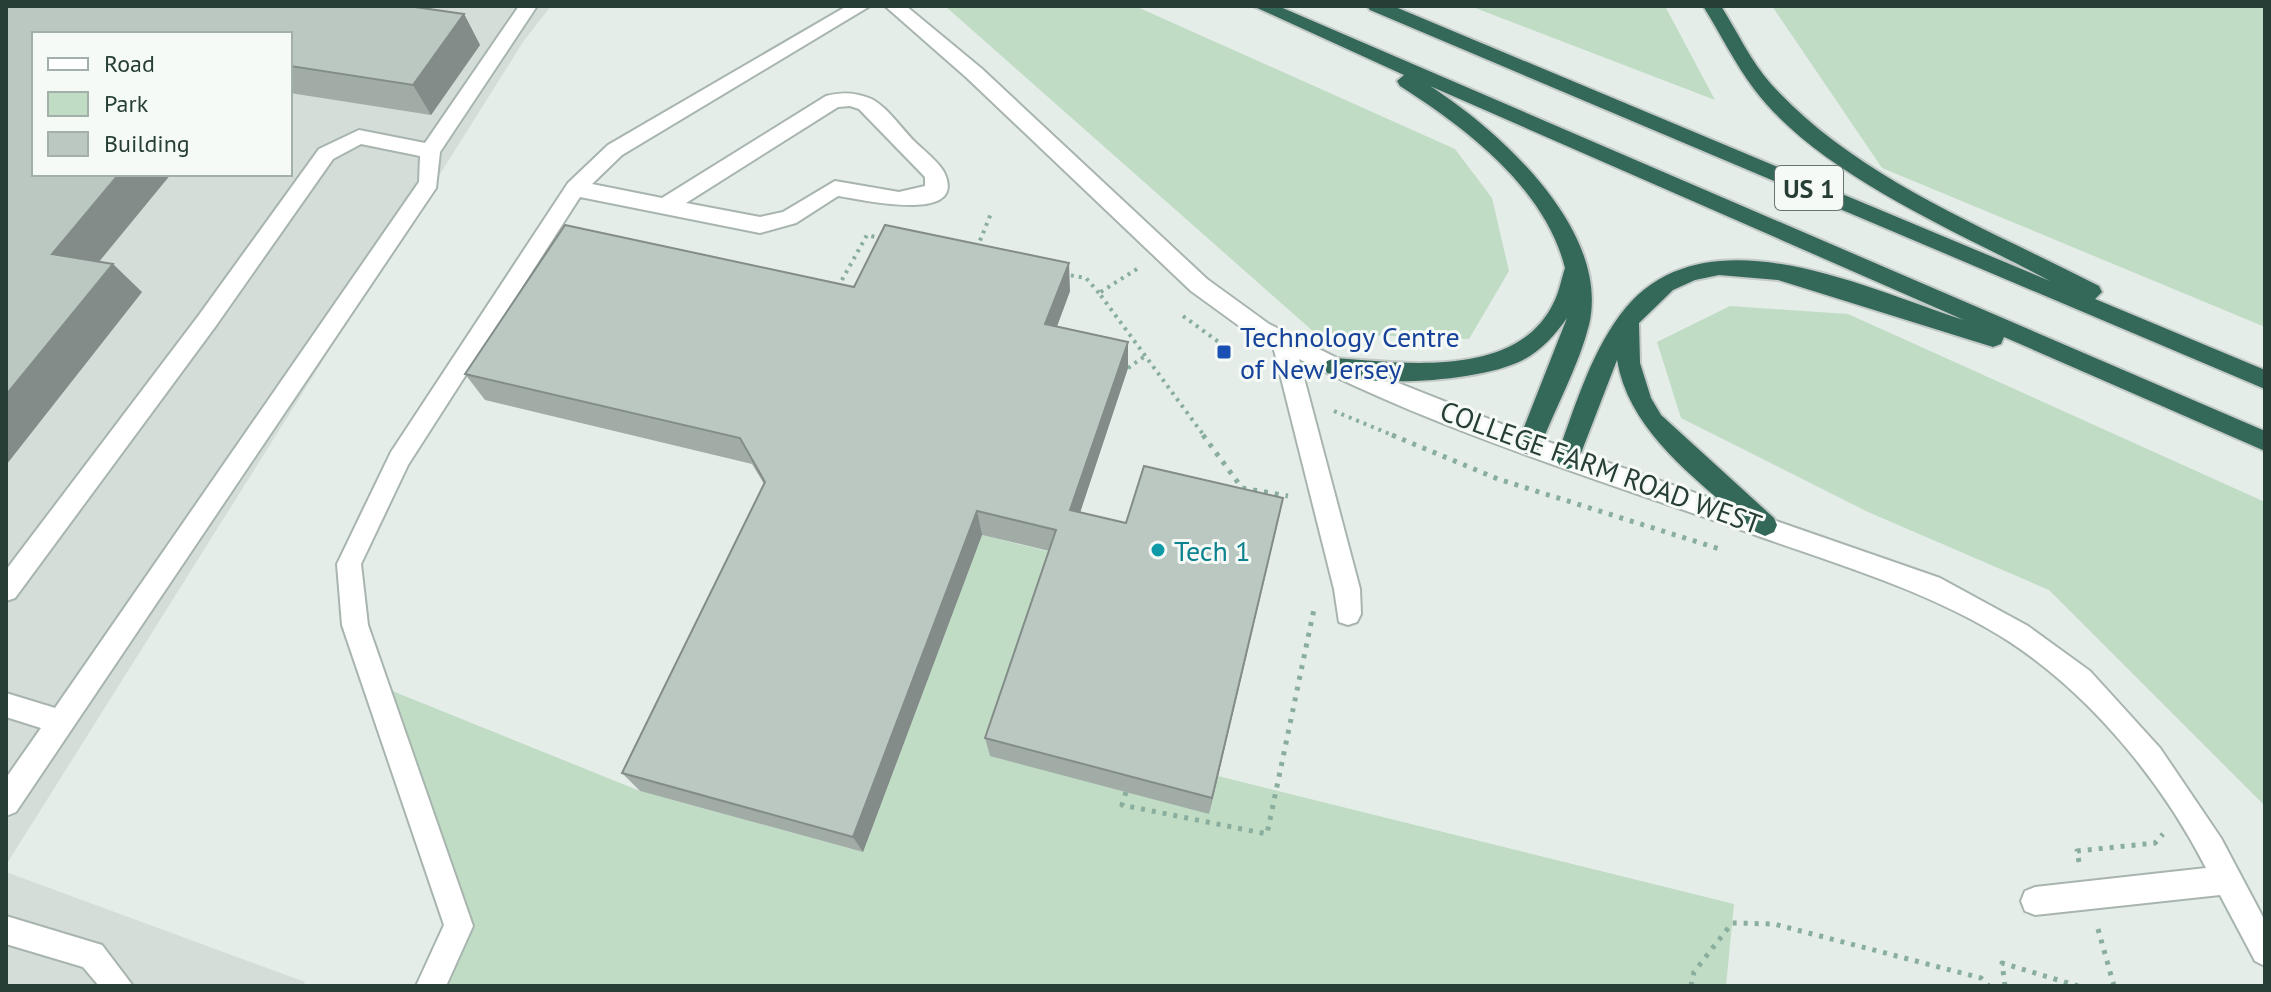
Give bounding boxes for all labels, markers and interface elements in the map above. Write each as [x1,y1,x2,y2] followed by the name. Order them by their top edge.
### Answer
[32,32,292,176] legend
[104,48,155,79] text: Road
[104,88,149,119] text: Park
[104,128,190,159] text: Building
[1775,166,1843,210] road number: US 1
[1240,318,1460,387] place label: Technology Centre of New Jersey
[1215,343,1233,361] marker: Technology Centre of New Jersey
[1435,392,1767,543] street label: COLLEGE FARM ROAD WEST
[1174,532,1251,569] place label: Tech 1
[1149,541,1167,559] marker: Tech 1

